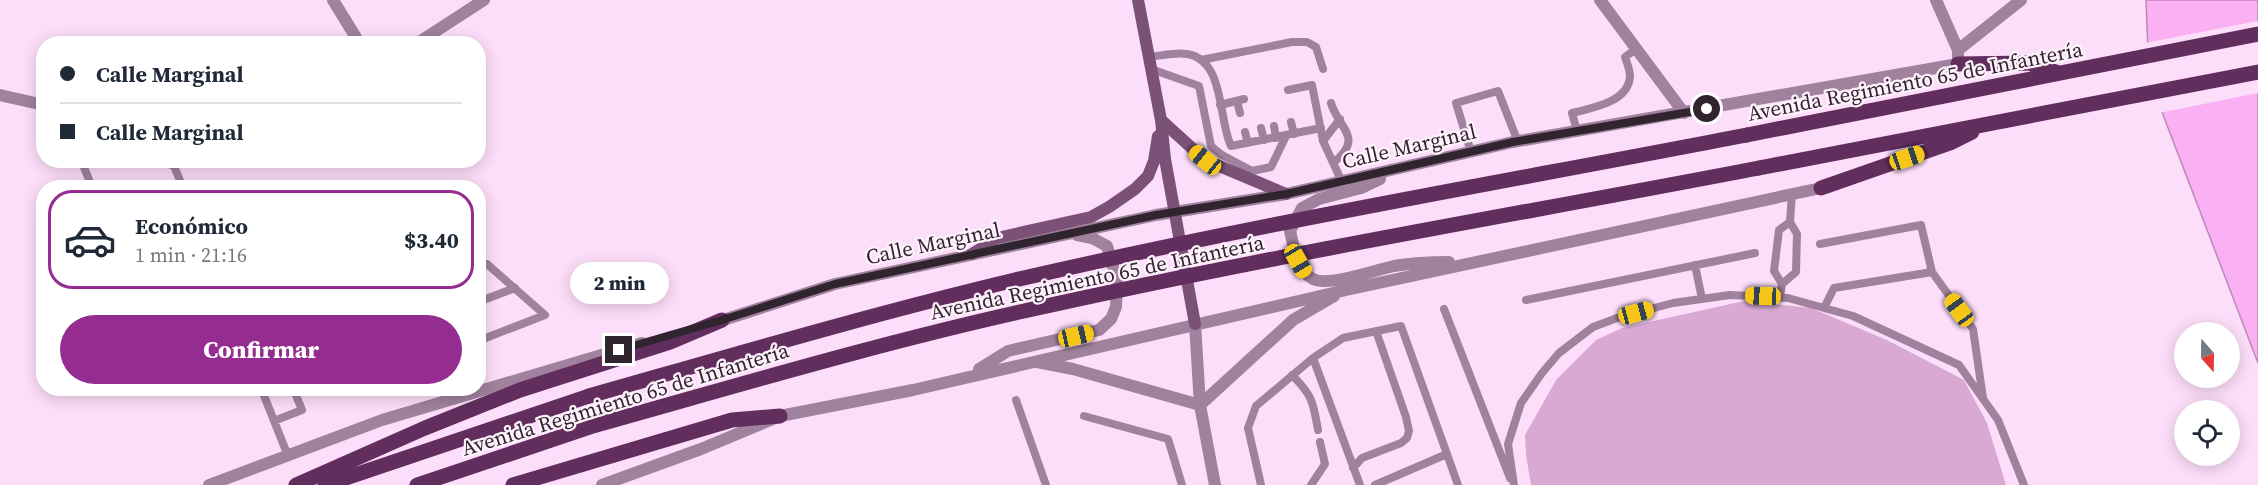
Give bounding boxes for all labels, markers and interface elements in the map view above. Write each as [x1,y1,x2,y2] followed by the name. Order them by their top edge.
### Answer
[1745,34,2085,128] street label: Avenida Regimiento 65 de Infantería
[96,59,244,89] text: Calle Marginal
[1693,95,1720,122] route start
[96,117,244,147] text: Calle Marginal
[1339,117,1479,175] street label: Calle Marginal
[1185,142,1225,178] car
[1887,144,1927,172] car
[135,211,248,241] text: Económico
[63,213,117,267] icon: car
[863,215,1003,271] street label: Calle Marginal
[404,225,459,255] text: $3.40
[927,227,1267,327] street label: Avenida Regimiento 65 de Infantería
[135,241,247,269] text: 1 min · 21:16
[1281,241,1315,281] car
[570,263,668,305] callout: 2 min
[593,269,646,297] text: 2 min
[1745,286,1781,306] car
[1941,290,1977,330] car
[1616,300,1656,326] car
[60,315,462,384] button: Confirmar
[2174,322,2240,388] north arrow
[2174,322,2240,466] map controls
[1056,323,1096,349] car
[458,335,792,463] street label: Avenida Regimiento 65 de Infantería
[605,336,632,363] route end
[2174,400,2240,466] button: locate

